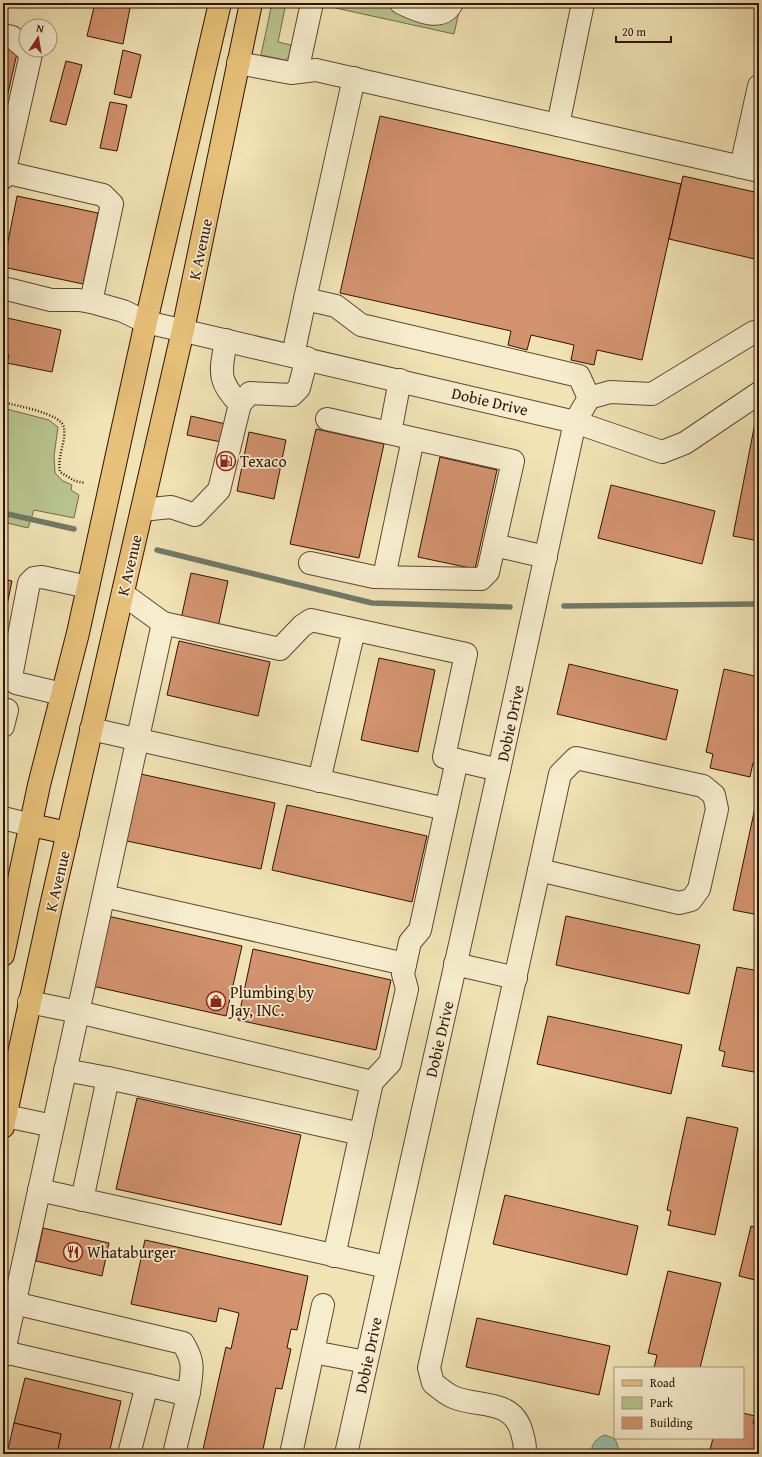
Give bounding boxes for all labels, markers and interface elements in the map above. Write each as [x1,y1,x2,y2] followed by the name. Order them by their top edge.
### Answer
[18,18,58,58] north arrow
[616,18,671,44] scale bar
[35,20,46,37] text: N
[622,23,646,40] text: 20 m
[182,216,218,282] street label: K Avenue
[449,381,531,421] street label: Dobie Drive
[240,449,287,473] place label: Texaco
[215,450,237,472] fuel station icon: Texaco
[110,532,148,598] street label: K Avenue
[490,683,530,763] street label: Dobie Drive
[38,848,76,914] street label: K Avenue
[228,980,314,1022] place label: Plumbing by Jay, INC.
[205,990,227,1012] shop icon: Plumbing by Jay, INC.
[419,998,459,1080] street label: Dobie Drive
[87,1240,176,1264] place label: Whataburger
[62,1241,84,1263] restaurant icon: Whataburger
[348,1315,388,1395] street label: Dobie Drive
[614,1367,744,1439] legend
[650,1374,676,1391] text: Road
[650,1394,674,1411] text: Park
[650,1414,693,1431] text: Building

